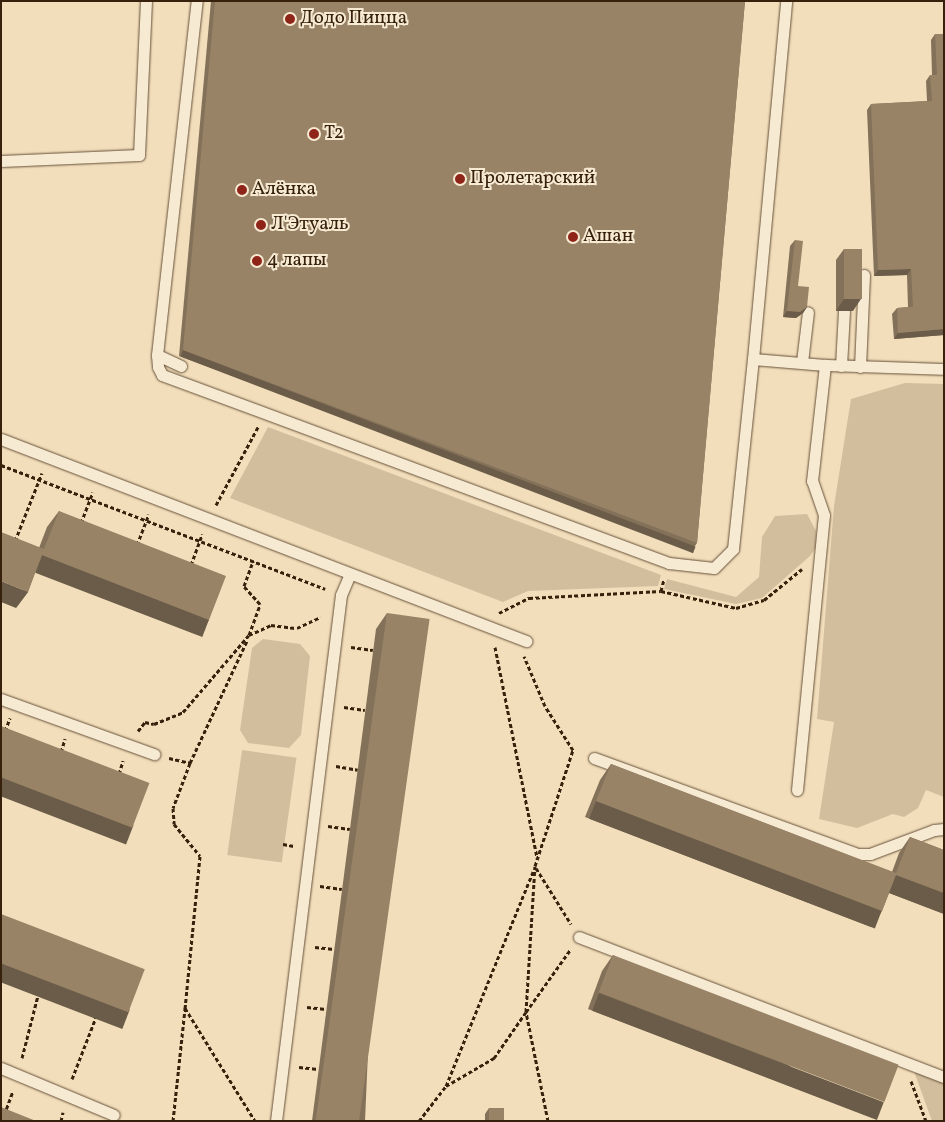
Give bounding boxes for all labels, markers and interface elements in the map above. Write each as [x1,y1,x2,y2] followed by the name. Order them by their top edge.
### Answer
[300,8,407,30] place label: Додо Пицца
[284,13,296,25] marker: Додо Пицца
[324,123,344,145] place label: T2
[308,128,320,140] marker: T2
[470,168,595,190] place label: Пролетарский
[454,173,466,185] marker: Пролетарский
[252,179,316,201] place label: Алёнка
[236,184,248,196] marker: Алёнка
[271,214,349,236] place label: Л'Этуаль
[255,219,267,231] marker: Л'Этуаль
[583,226,633,248] place label: Ашан
[567,231,579,243] marker: Ашан
[267,250,326,272] place label: 4 лапы
[251,255,263,267] marker: 4 лапы

